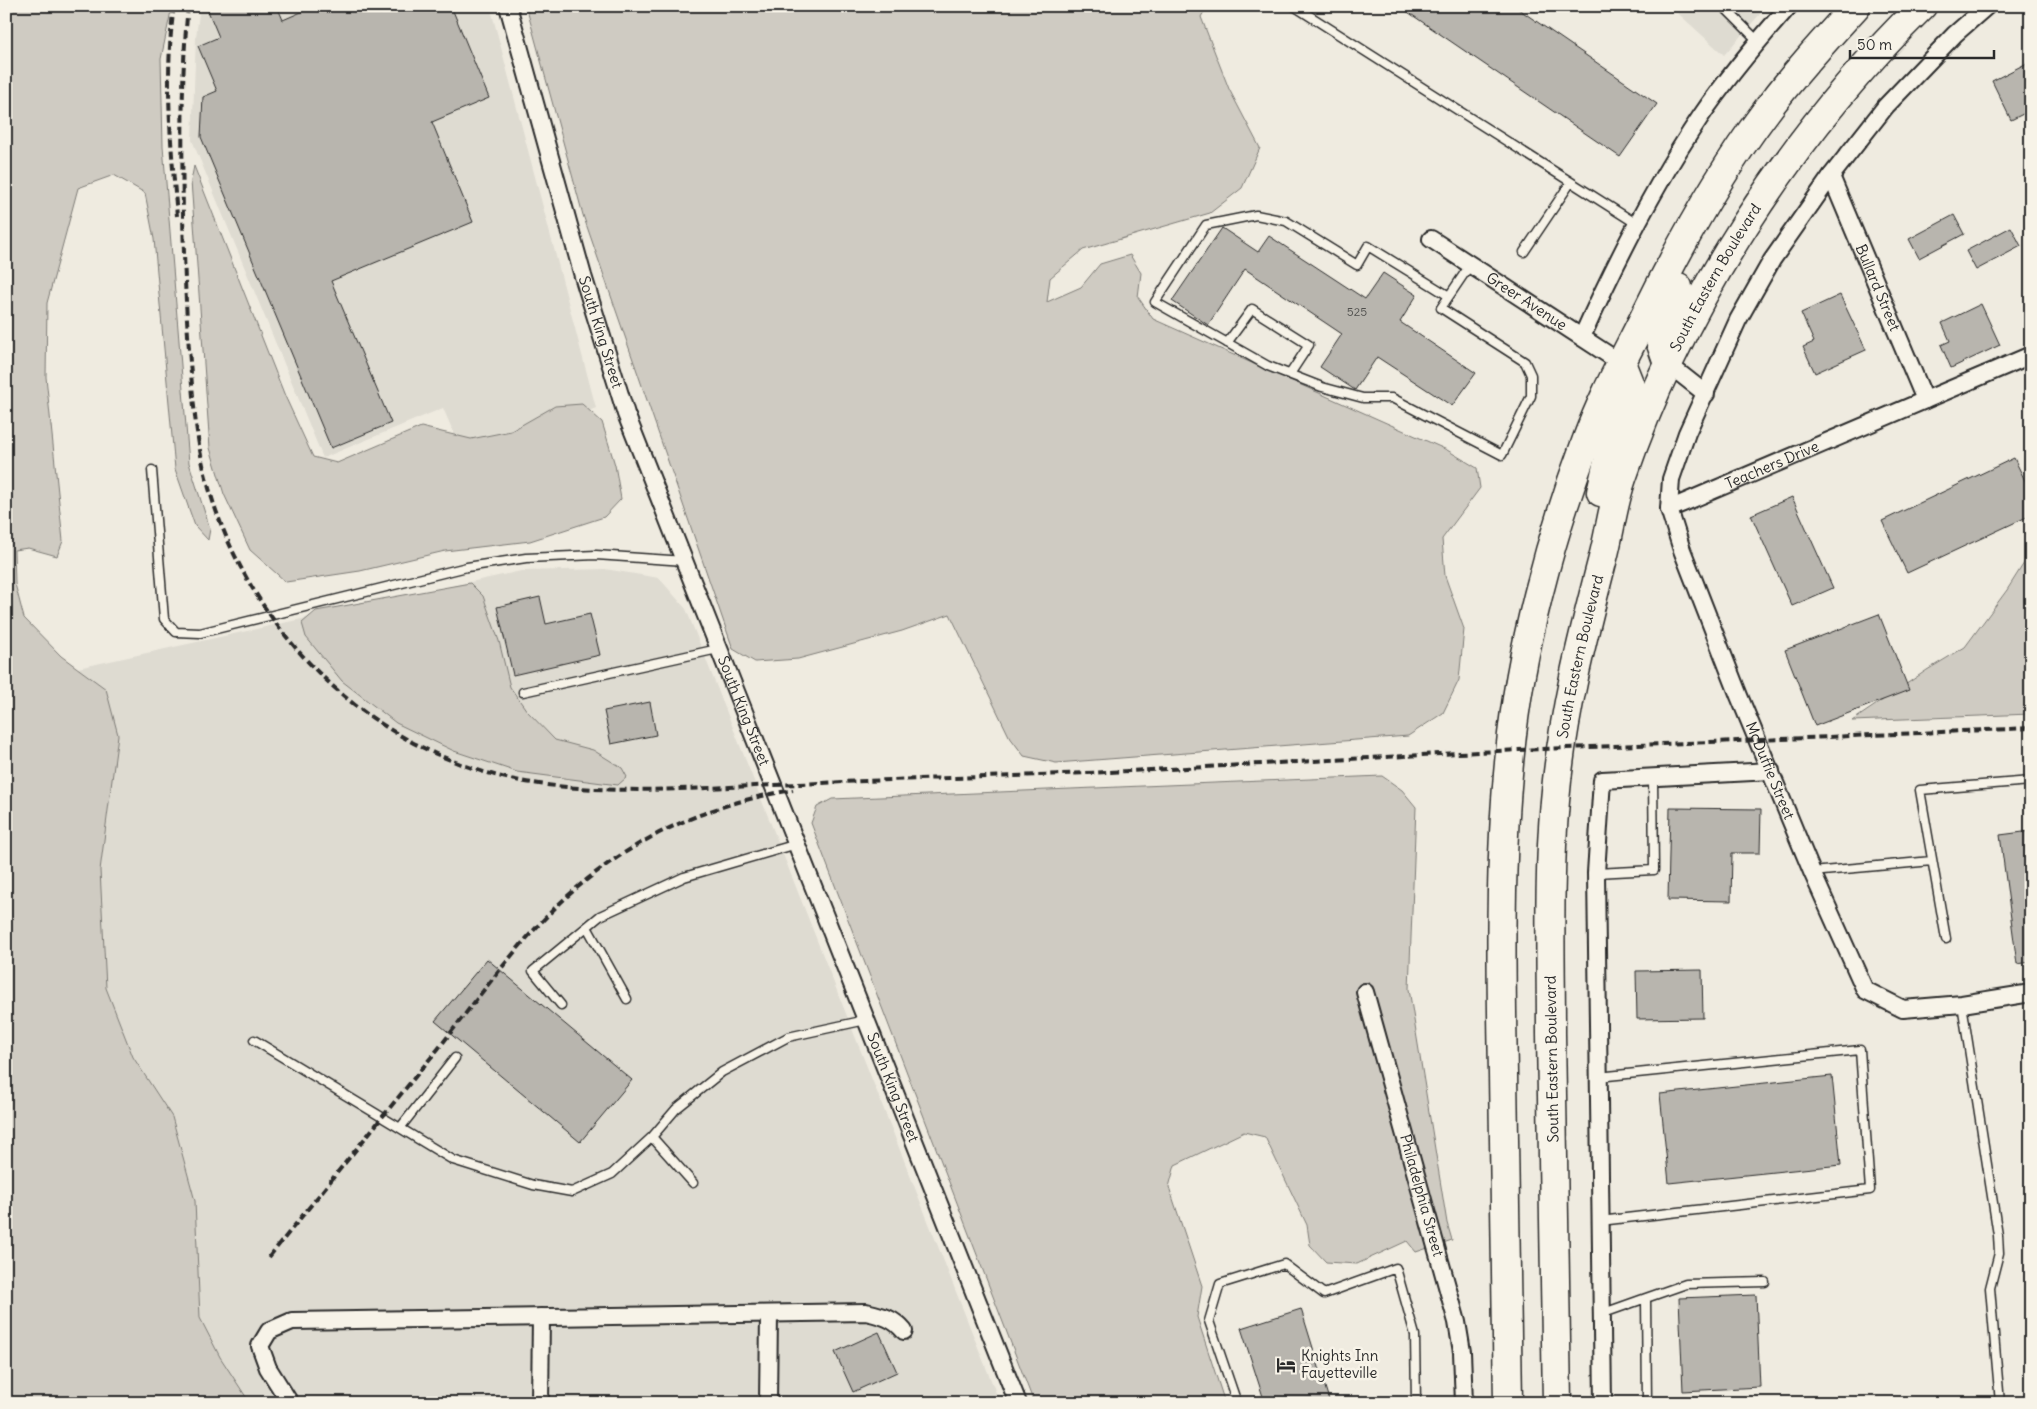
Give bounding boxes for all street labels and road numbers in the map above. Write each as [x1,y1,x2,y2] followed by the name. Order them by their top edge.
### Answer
[1666,200,1765,355] street label: South Eastern Boulevard
[1852,241,1905,334] street label: Bullard Street
[1483,268,1571,334] street label: Greer Avenue
[575,274,627,390] street label: South King Street
[1722,436,1822,493] street label: Teachers Drive
[1553,572,1607,740] street label: South Eastern Boulevard
[714,653,774,768] street label: South King Street
[1742,719,1799,822] street label: McDuffie Street
[1541,975,1562,1143] street label: South Eastern Boulevard
[863,1030,924,1145] street label: South King Street
[1396,1132,1448,1258] street label: Philadelphia Street

